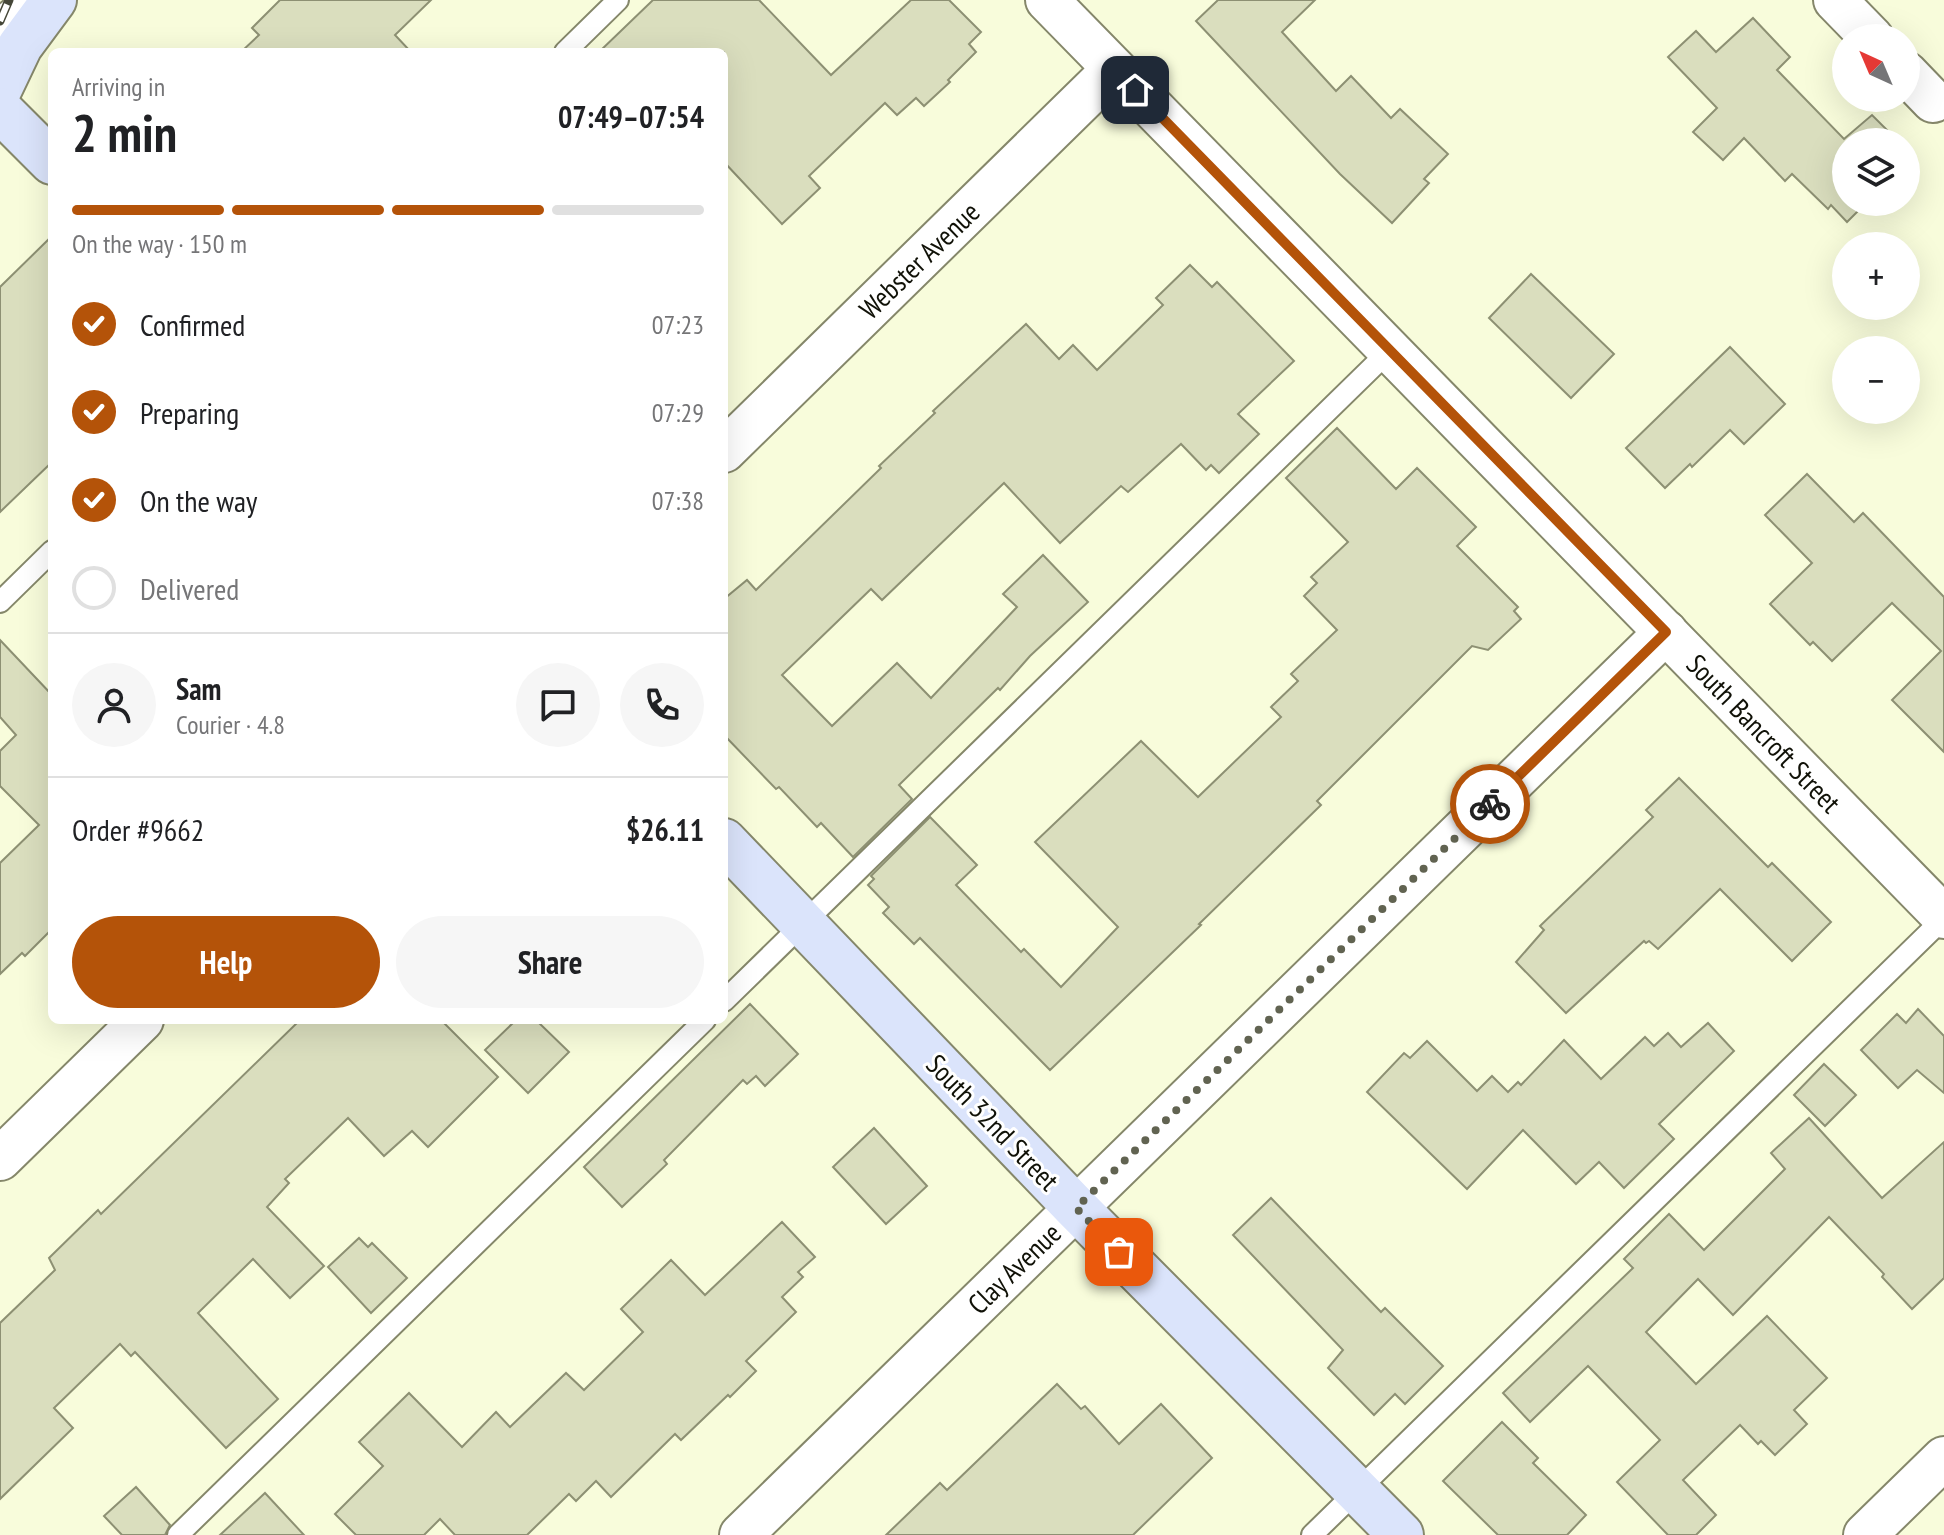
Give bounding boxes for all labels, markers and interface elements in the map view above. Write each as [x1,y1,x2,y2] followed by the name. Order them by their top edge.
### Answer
[1832,24,1920,112] north arrow
[1832,24,1920,424] map controls
[1101,56,1169,124] pin
[1113,68,1157,112] icon: home
[72,70,165,103] text: Arriving in
[558,97,704,136] text: 07:49–07:54
[72,99,177,166] text: 2 min
[1832,128,1920,216] button: layers
[851,193,987,327] street label: Webster Avenue
[72,227,247,260] text: On the way · 150 m
[1832,232,1920,320] button: +
[72,302,116,346] icon: check
[140,305,245,344] text: Confirmed
[652,308,704,341] text: 07:23
[1832,336,1920,424] button: −
[72,390,116,434] icon: check
[140,393,239,432] text: Preparing
[652,396,704,429] text: 07:29
[72,478,116,522] icon: check
[140,481,257,520] text: On the way
[652,484,704,517] text: 07:38
[140,569,239,608] text: Delivered
[1679,646,1849,820] street label: South Bancroft Street
[72,663,156,747] button: person
[516,663,600,747] button: chat
[620,663,704,747] button: phone
[176,669,221,708] text: Sam
[176,708,285,741] text: Courier · 4.8
[1450,764,1530,844] courier
[1468,782,1512,826] icon: bike
[72,810,204,849] text: Order #9662
[626,810,704,849] text: $26.11
[72,916,380,1008] button: Help
[396,916,704,1008] button: Share
[919,1046,1068,1198] street label: South 32nd Street
[959,1214,1069,1322] street label: Clay Avenue
[1085,1218,1153,1286] pin
[1097,1230,1141,1274] icon: bag

